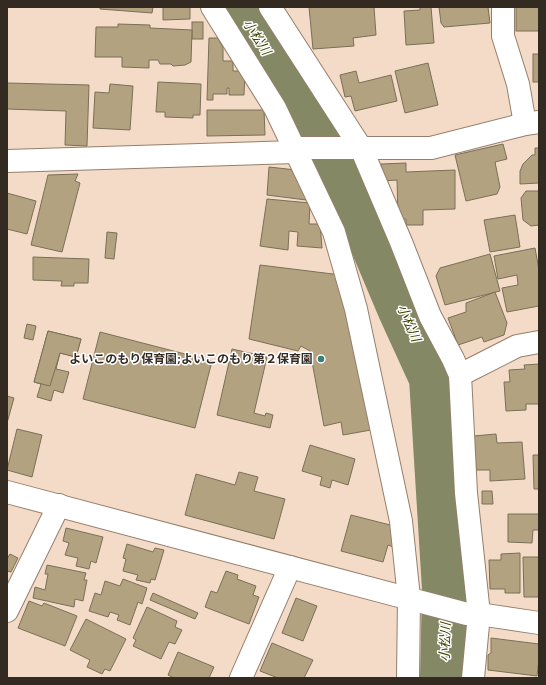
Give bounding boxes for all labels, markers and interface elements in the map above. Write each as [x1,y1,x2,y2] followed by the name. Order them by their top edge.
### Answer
[240,17,275,59] water label: 小松川
[394,302,425,346] water label: 小松川
[69,352,313,366] place label: よいこのもり保育園;よいこのもり第２保育園
[316,354,326,364] marker: よいこのもり保育園;よいこのもり第２保育園
[437,620,453,662] water label: 小松川

